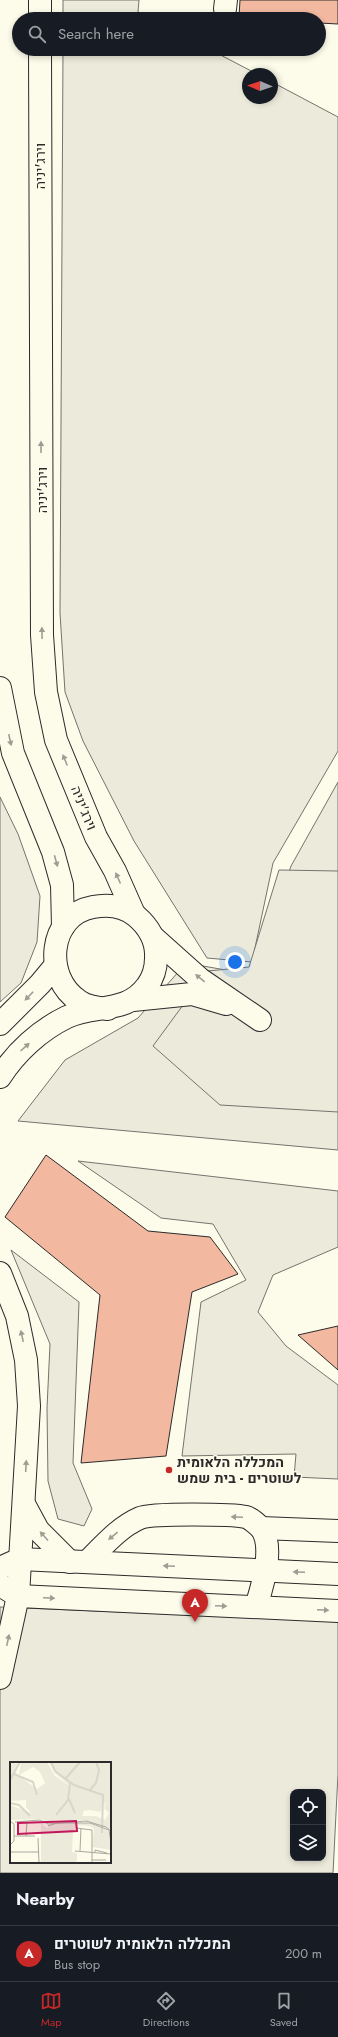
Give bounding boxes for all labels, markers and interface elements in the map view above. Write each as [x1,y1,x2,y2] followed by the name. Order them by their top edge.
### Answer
[12,12,326,56] search box
[26,23,48,45] icon: search
[58,23,134,45] text: Search here
[242,68,278,104] north arrow
[30,143,50,189] street label: וירג'יניה
[38,440,44,453] one-way arrow
[32,467,52,513] street label: וירג'יניה
[39,626,45,639] one-way arrow
[7,734,13,746] one-way arrow
[61,753,67,765] one-way arrow
[66,783,102,833] street label: וירג'יניה
[53,856,59,868] one-way arrow
[115,873,121,884] one-way arrow
[225,952,245,972] your location
[194,973,205,982] one-way arrow
[24,991,34,1001] one-way arrow
[20,1043,30,1052] one-way arrow
[18,1330,24,1342] one-way arrow
[177,1452,302,1488] place label: המכללה הלאומית לשוטרים - בית שמש
[22,1460,29,1472] one-way arrow
[164,1465,174,1475] marker: המכללה הלאומית לשוטרים - בית שמש
[231,1513,243,1520] one-way arrow
[39,1530,48,1541] one-way arrow
[108,1532,119,1540] one-way arrow
[162,1563,175,1569] one-way arrow
[293,1569,305,1576] one-way arrow
[182,1589,208,1622] pin: A
[43,1594,55,1601] one-way arrow
[215,1602,227,1609] one-way arrow
[317,1607,329,1614] one-way arrow
[6,1634,12,1647] one-way arrow
[10,1762,111,1863] inset map
[290,1789,326,1861] map controls
[290,1789,326,1825] button: locate
[290,1825,326,1861] button: layers
[16,1887,74,1911] text: Nearby
[54,1933,231,1955] text: המכללה הלאומית לשוטרים
[24,1944,34,1963] text: A
[285,1944,322,1963] text: 200 m
[54,1955,100,1974] text: Bus stop
[40,1990,62,2030] tab: Map
[143,1990,189,2030] tab: Directions
[270,1990,298,2030] tab: Saved

